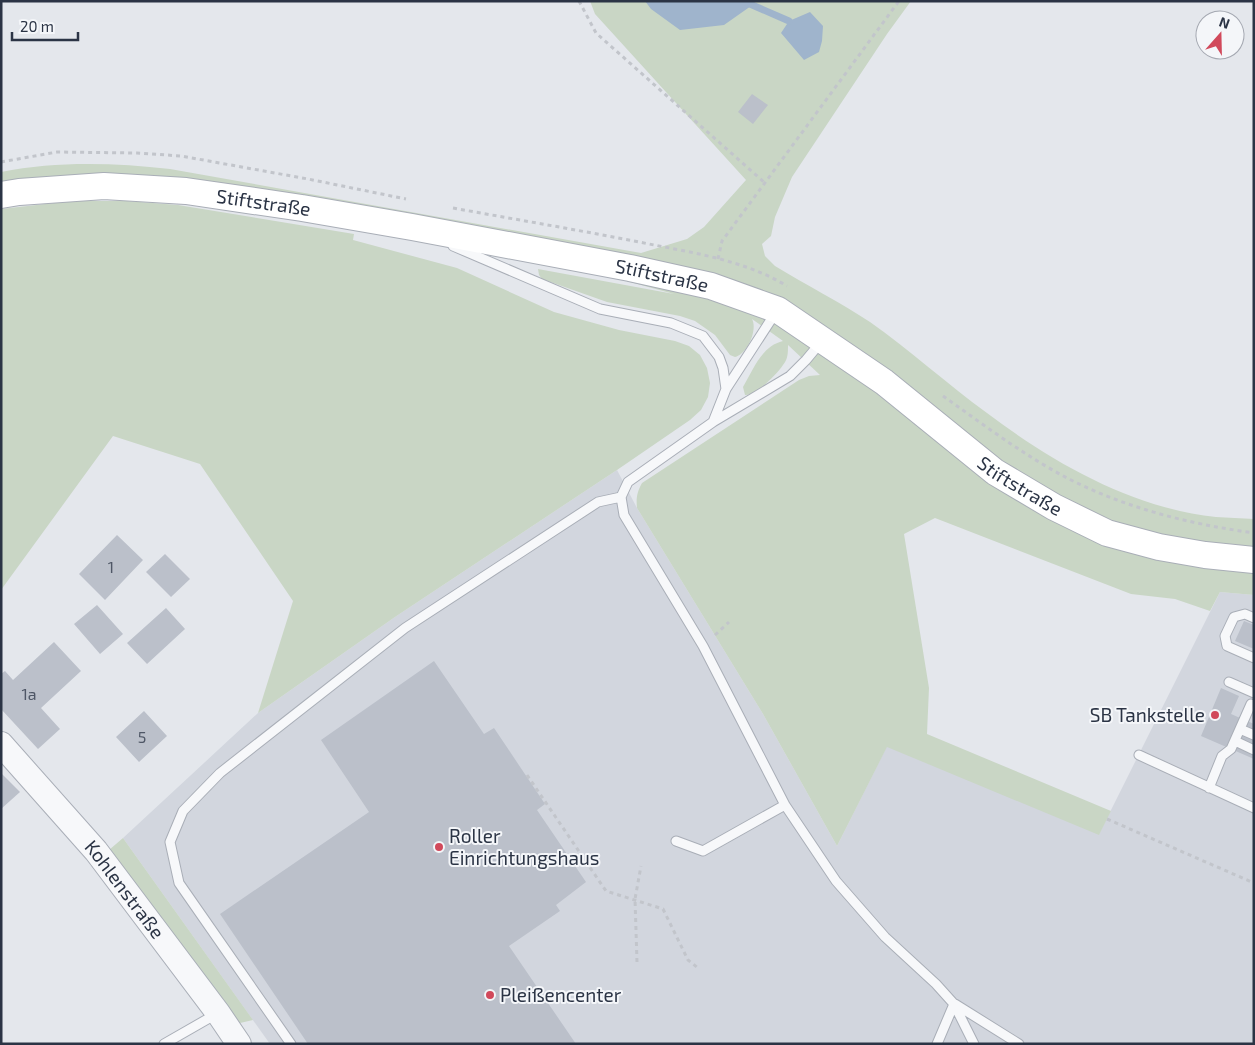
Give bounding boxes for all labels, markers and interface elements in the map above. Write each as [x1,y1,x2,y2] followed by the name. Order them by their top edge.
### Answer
[12,10,79,42] scale bar
[1195,10,1245,60] north arrow
[1217,13,1232,32] text: N
[20,17,54,35] text: 20 m
[215,184,313,220] street label: Stiftstraße
[613,253,711,296] street label: Stiftstraße
[973,451,1066,520] street label: Stiftstraße
[108,557,114,576] house number: 1
[21,684,37,703] house number: 1a
[1090,703,1205,726] place label: SB Tankstelle
[1209,709,1221,721] marker: SB Tankstelle
[138,727,146,746] house number: 5
[449,824,599,869] place label: Roller Einrichtungshaus
[81,835,170,943] street label: Kohlenstraße
[433,841,445,853] marker: Roller Einrichtungshaus
[500,983,622,1006] place label: Pleißencenter
[484,989,496,1001] marker: Pleißencenter

